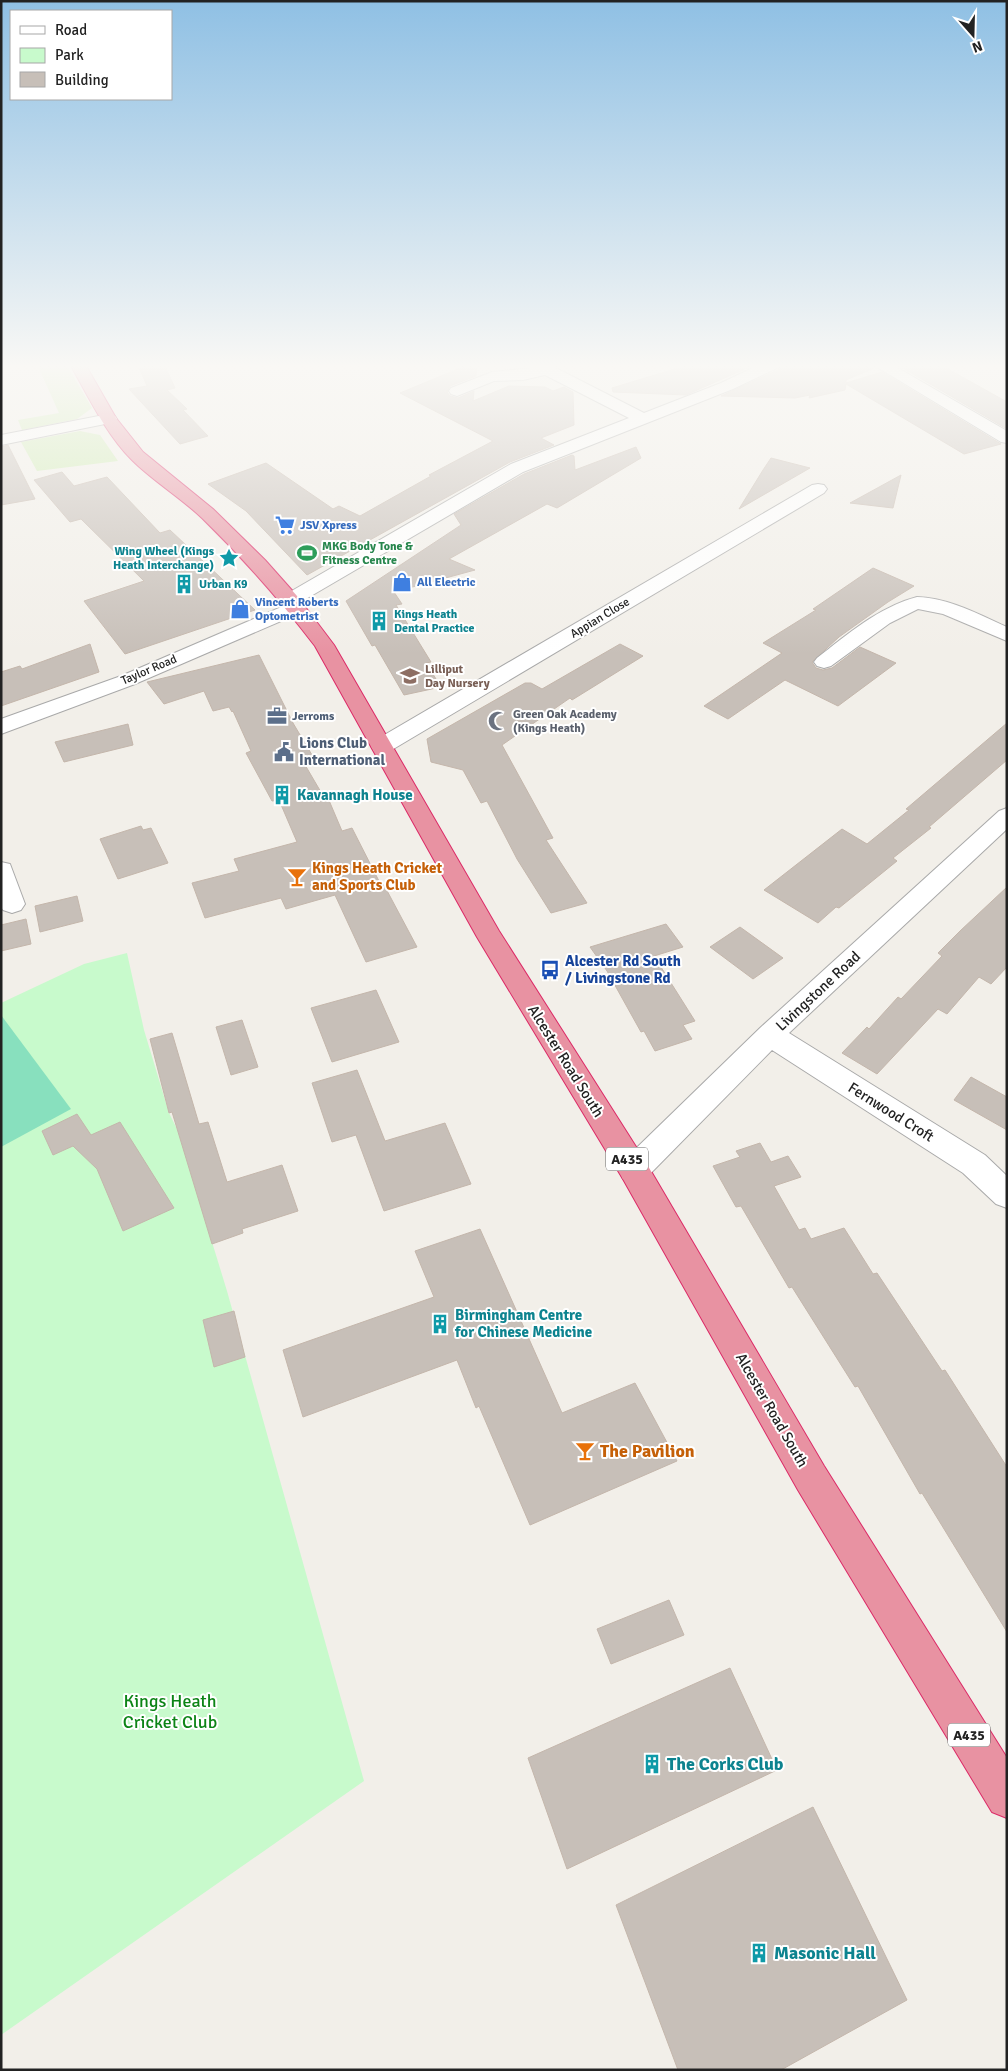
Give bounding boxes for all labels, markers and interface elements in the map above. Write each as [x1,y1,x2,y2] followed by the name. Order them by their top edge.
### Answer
[10,10,172,100] legend
[948,10,998,60] north arrow
[55,21,87,39] text: Road
[970,37,985,56] text: N
[55,46,84,64] text: Park
[55,71,109,89] text: Building
[274,514,296,536] supermarket icon: JSV Xpress
[300,518,358,533] place label: JSV Xpress
[322,539,413,568] place label: MKG Body Tone & Fitness Centre
[296,542,318,564] sports icon: MKG Body Tone & Fitness Centre
[113,544,215,573] place label: Wing Wheel (Kings Heath Interchange)
[218,547,240,569] place icon: Wing Wheel (Kings Heath Interchange)
[391,571,413,593] shop icon: All Electric
[173,573,195,595] building icon: Urban K9
[417,575,476,590] place label: All Electric
[199,577,248,592] place label: Urban K9
[568,594,632,642] street label: Appian Close
[255,595,339,624] place label: Vincent Roberts Optometrist
[229,598,251,620] shop icon: Vincent Roberts Optometrist
[394,607,475,636] place label: Kings Heath Dental Practice
[368,610,390,632] building icon: Kings Heath Dental Practice
[119,652,179,688] street label: Taylor Road
[425,662,490,691] place label: Lilliput Day Nursery
[399,665,421,687] school or university icon: Lilliput Day Nursery
[266,705,288,727] office icon: Jerroms
[513,707,617,736] place label: Green Oak Academy (Kings Heath)
[292,709,335,724] place label: Jerroms
[487,710,509,732] mosque icon: Green Oak Academy (Kings Heath)
[299,734,385,769] place label: Lions Club International
[273,741,295,763] public building icon: Lions Club International
[271,784,293,806] building icon: Kavannagh House
[297,786,413,804] place label: Kavannagh House
[312,859,442,894] place label: Kings Heath Cricket and Sports Club
[286,866,308,888] bar icon: Kings Heath Cricket and Sports Club
[772,947,864,1035] street label: Livingstone Road
[565,952,681,987] place label: Alcester Rd South / Livingstone Rd
[539,959,561,981] bus stop icon: Alcester Rd South / Livingstone Rd
[524,1002,608,1120] street label: Alcester Road South
[845,1078,937,1146] street label: Fernwood Croft
[606,1148,648,1170] road number: A435
[454,1306,592,1341] place label: Birmingham Centre for Chinese Medicine
[429,1313,451,1335] building icon: Birmingham Centre for Chinese Medicine
[732,1350,812,1470] street label: Alcester Road South
[574,1440,596,1462] bar icon: The Pavilion
[600,1440,695,1462] place label: The Pavilion
[123,1690,217,1733] park label: Kings Heath Cricket Club
[948,1724,990,1746] road number: A435
[641,1753,663,1775] building icon: The Corks Club
[667,1753,784,1775] place label: The Corks Club
[748,1942,770,1964] building icon: Masonic Hall
[774,1942,876,1964] place label: Masonic Hall

